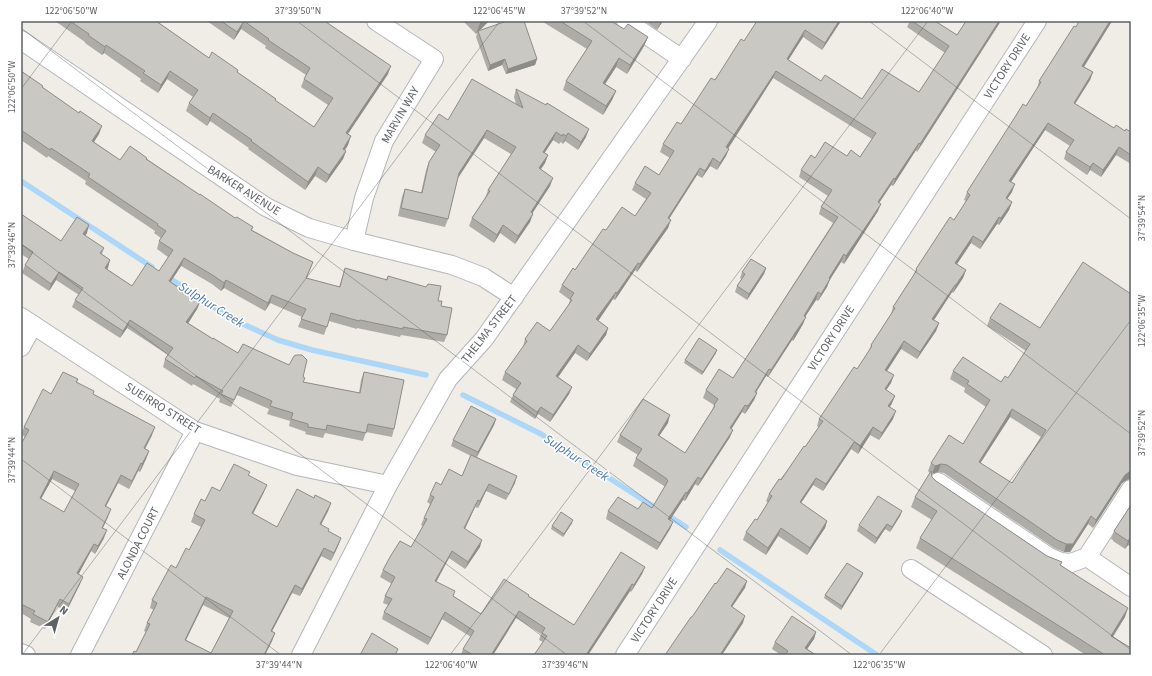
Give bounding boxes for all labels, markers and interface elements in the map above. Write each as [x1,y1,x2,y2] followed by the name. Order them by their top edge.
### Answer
[45,4,97,18] text: 122°06'50"W
[275,4,321,18] text: 37°39'50"N
[473,4,525,18] text: 122°06'45"W
[561,4,607,18] text: 37°39'52"N
[901,4,953,18] text: 122°06'40"W
[980,30,1035,102] street label: VICTORY DRIVE
[5,61,19,113] text: 122°06'50"W
[377,83,424,147] street label: MARVIN WAY
[204,161,284,220] street label: BARKER AVENUE
[1135,195,1149,241] text: 37°39'54"N
[5,222,19,268] text: 37°39'46"N
[175,278,248,333] water label: Sulphur Creek
[457,291,522,367] street label: THELMA STREET
[1135,295,1149,347] text: 122°06'35"W
[804,302,859,374] street label: VICTORY DRIVE
[122,378,204,439] street label: SUEIRRO STREET
[1135,410,1149,456] text: 37°39'52"N
[540,430,613,486] water label: Sulphur Creek
[5,437,19,483] text: 37°39'44"N
[113,504,164,582] street label: ALONDA COURT
[627,574,682,646] street label: VICTORY DRIVE
[38,598,78,638] north arrow
[56,602,71,619] text: N
[256,658,302,672] text: 37°39'44"N
[425,658,477,672] text: 122°06'40"W
[542,658,588,672] text: 37°39'46"N
[853,658,905,672] text: 122°06'35"W

